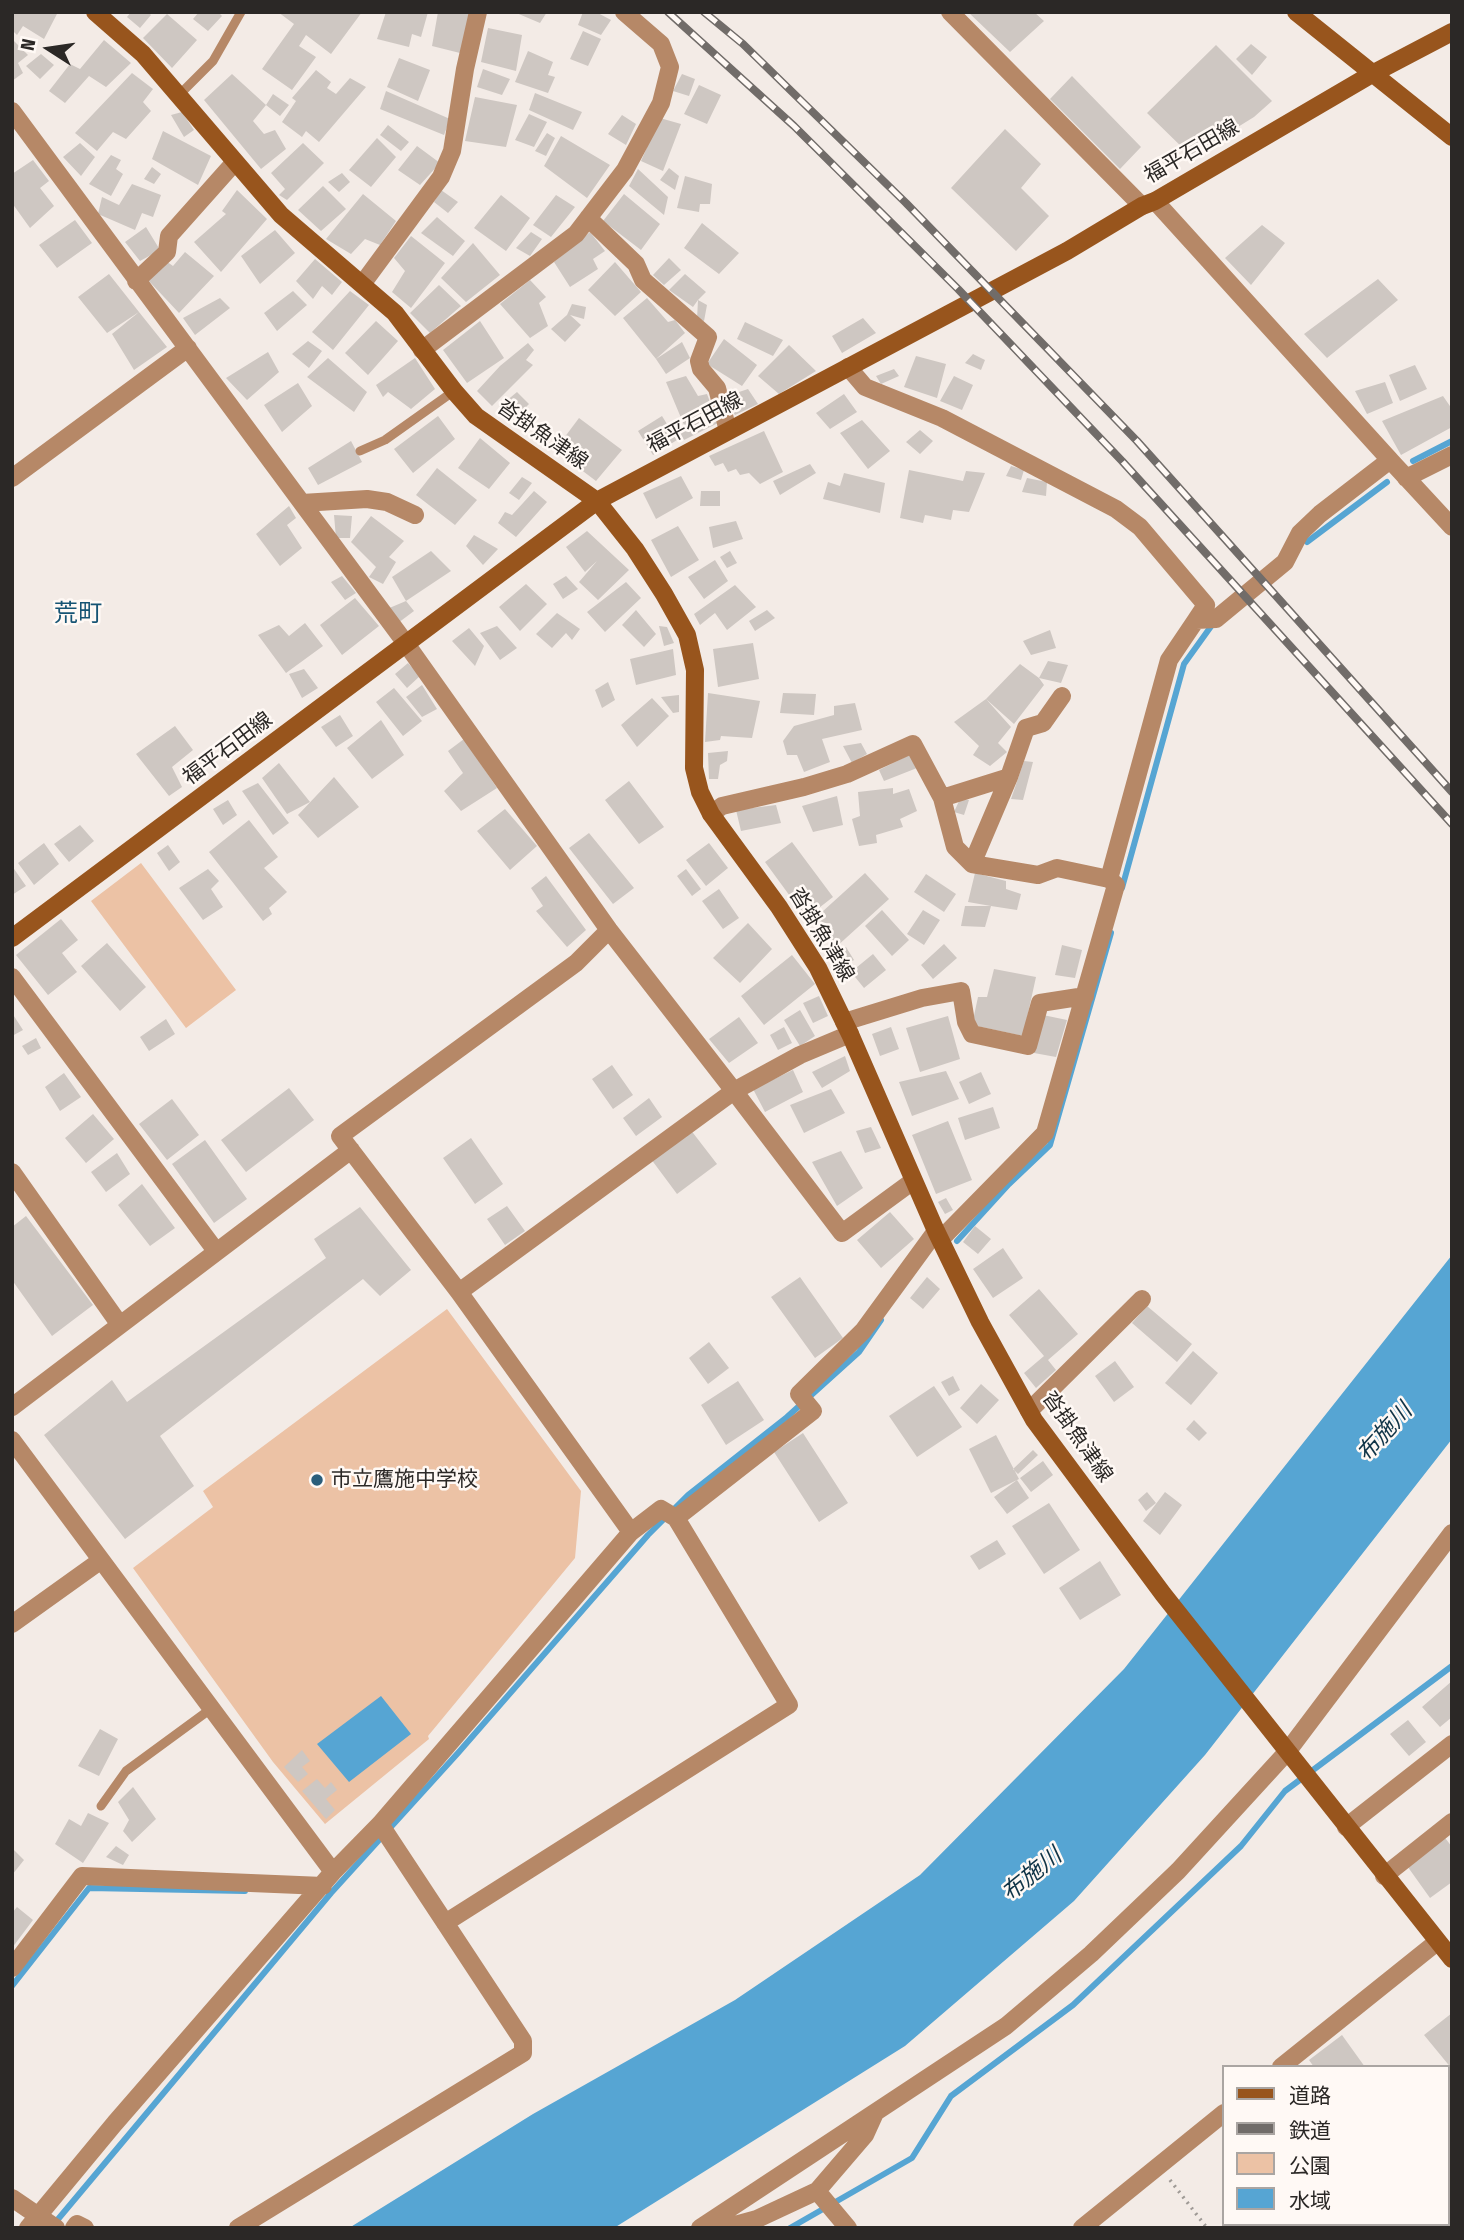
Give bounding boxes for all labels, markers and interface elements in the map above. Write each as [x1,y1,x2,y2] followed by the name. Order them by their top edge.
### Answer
[14,14,84,84] north arrow
[16,37,40,52] text: N
[1140,115,1244,189] street label: 福平石田線
[643,387,747,459] street label: 福平石田線
[492,395,592,475] street label: 沓掛魚津線
[54,600,102,628] district label: 荒町
[178,707,278,791] street label: 福平石田線
[783,884,859,986] street label: 沓掛魚津線
[1037,1387,1117,1487] street label: 沓掛魚津線
[1352,1398,1418,1468] water label: 布施川
[331,1467,478,1493] place label: 市立鷹施中学校
[309,1472,325,1488] marker: 市立鷹施中学校
[997,1843,1067,1907] water label: 布施川
[1222,2065,1450,2226] legend
[1289,2083,1331,2109] text: 道路
[1289,2118,1331,2144] text: 鉄道
[1289,2153,1331,2179] text: 公園
[1289,2188,1331,2214] text: 水域

